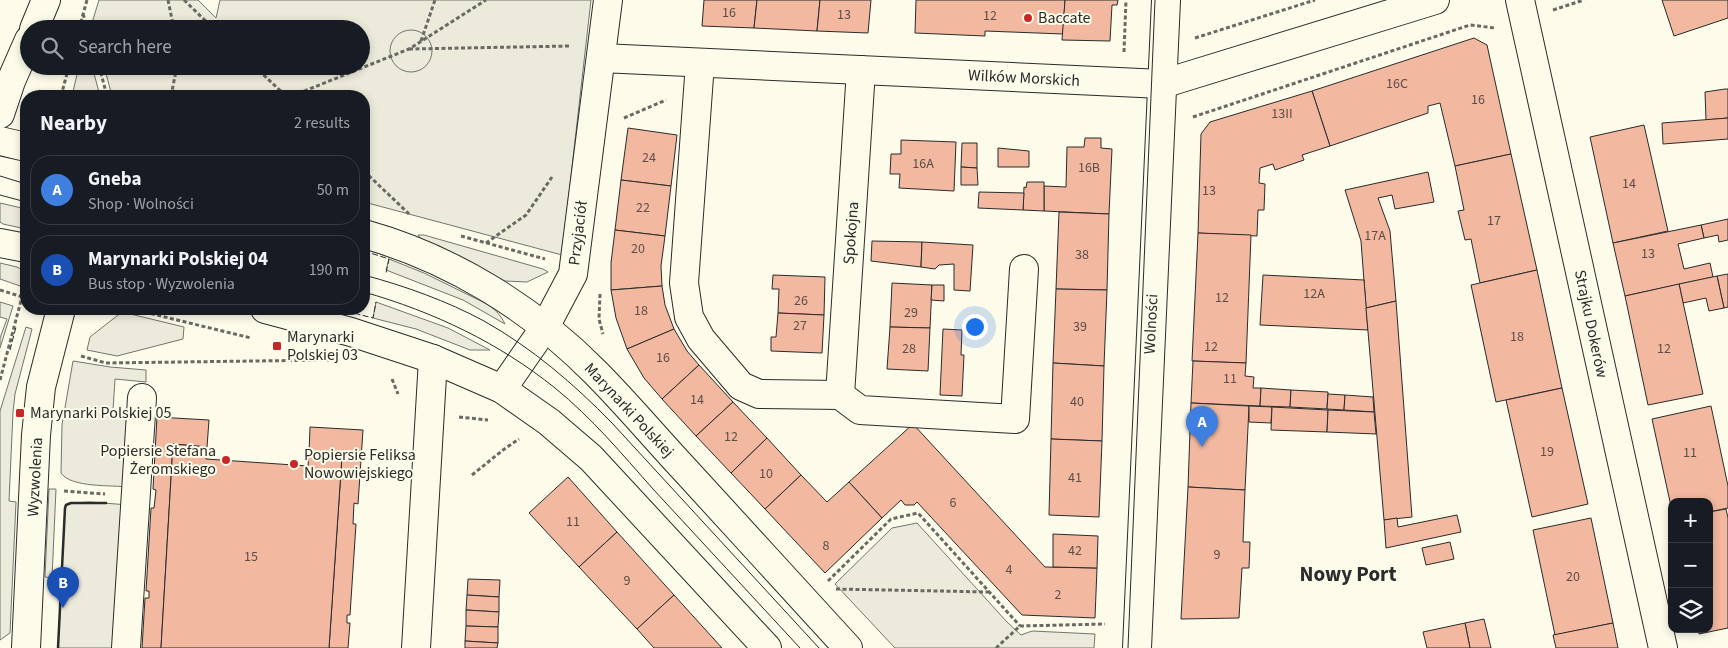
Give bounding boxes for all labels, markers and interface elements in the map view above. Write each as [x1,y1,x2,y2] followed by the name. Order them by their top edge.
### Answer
[722,3,736,23] house number: 16
[837,5,851,25] house number: 13
[983,6,997,26] house number: 12
[1038,7,1091,29] place label: Baccate
[1022,12,1034,24] marker: Baccate
[20,20,370,75] search box
[38,34,66,62] icon: search
[78,34,172,61] text: Search here
[968,64,1080,92] street label: Wilków Morskich
[1386,74,1408,94] house number: 16C
[1471,90,1485,110] house number: 16
[1271,104,1293,124] house number: 13II
[40,108,107,138] text: Nearby
[294,112,350,134] text: 2 results
[642,148,656,168] house number: 24
[912,154,934,174] house number: 16A
[1078,158,1100,178] house number: 16B
[88,166,142,193] text: Gneba
[1622,174,1636,194] house number: 14
[52,179,62,201] text: A
[317,179,349,201] text: 50 m
[1202,181,1216,201] house number: 13
[88,193,194,215] text: Shop · Wolności
[636,198,650,218] house number: 22
[563,199,593,267] street label: Przyjaciół
[838,201,864,265] street label: Spokojna
[1487,211,1501,231] house number: 17
[1364,226,1386,246] house number: 17A
[631,239,645,259] house number: 20
[1641,244,1655,264] house number: 13
[1075,245,1089,265] house number: 38
[88,246,268,273] text: Marynarki Polskiej 04
[52,259,62,281] text: B
[309,259,349,281] text: 190 m
[1569,268,1613,381] street label: Strajku Dokerów
[88,273,235,295] text: Bus stop · Wyzwolenia
[1303,284,1325,304] house number: 12A
[1215,288,1229,308] house number: 12
[794,291,808,311] house number: 26
[1138,293,1164,355] street label: Wolności
[634,301,648,321] house number: 18
[904,303,918,323] house number: 29
[962,314,988,340] your location
[793,316,807,336] house number: 27
[1073,317,1087,337] house number: 39
[287,326,358,366] place label: Marynarki Polskiej 03
[1510,327,1524,347] house number: 18
[1204,337,1218,357] house number: 12
[902,339,916,359] house number: 28
[1657,339,1671,359] house number: 12
[271,340,283,352] marker: Marynarki Polskiej 03
[656,348,670,368] house number: 16
[579,358,679,462] street label: Marynarki Polskiej
[1223,369,1237,389] house number: 11
[690,390,704,410] house number: 14
[1070,392,1084,412] house number: 40
[30,402,172,424] place label: Marynarki Polskiej 05
[1186,406,1218,447] pin: A
[14,407,26,419] marker: Marynarki Polskiej 05
[724,427,738,447] house number: 12
[22,437,48,517] street label: Wyzwolenia
[100,440,216,480] place label: Popiersie Stefana Żeromskiego
[1540,442,1554,462] house number: 19
[1683,443,1697,463] house number: 11
[304,444,416,484] place label: Popiersie Feliksa Nowowiejskiego
[220,454,232,466] marker: Popiersie Stefana Żeromskiego
[288,458,300,470] marker: Popiersie Feliksa Nowowiejskiego
[759,464,773,484] house number: 10
[1068,468,1082,488] house number: 41
[950,493,957,513] house number: 6
[1668,498,1713,633] map controls
[1668,498,1713,543] button: +
[566,512,580,532] house number: 11
[823,536,830,556] house number: 8
[1068,541,1082,561] house number: 42
[1668,543,1713,588] button: −
[1214,545,1221,565] house number: 9
[244,547,258,567] house number: 15
[1299,559,1397,589] district label: Nowy Port
[1006,560,1013,580] house number: 4
[47,567,79,608] pin: B
[1566,567,1580,587] house number: 20
[624,571,631,591] house number: 9
[1055,585,1062,605] house number: 2
[1668,588,1713,633] button: layers

